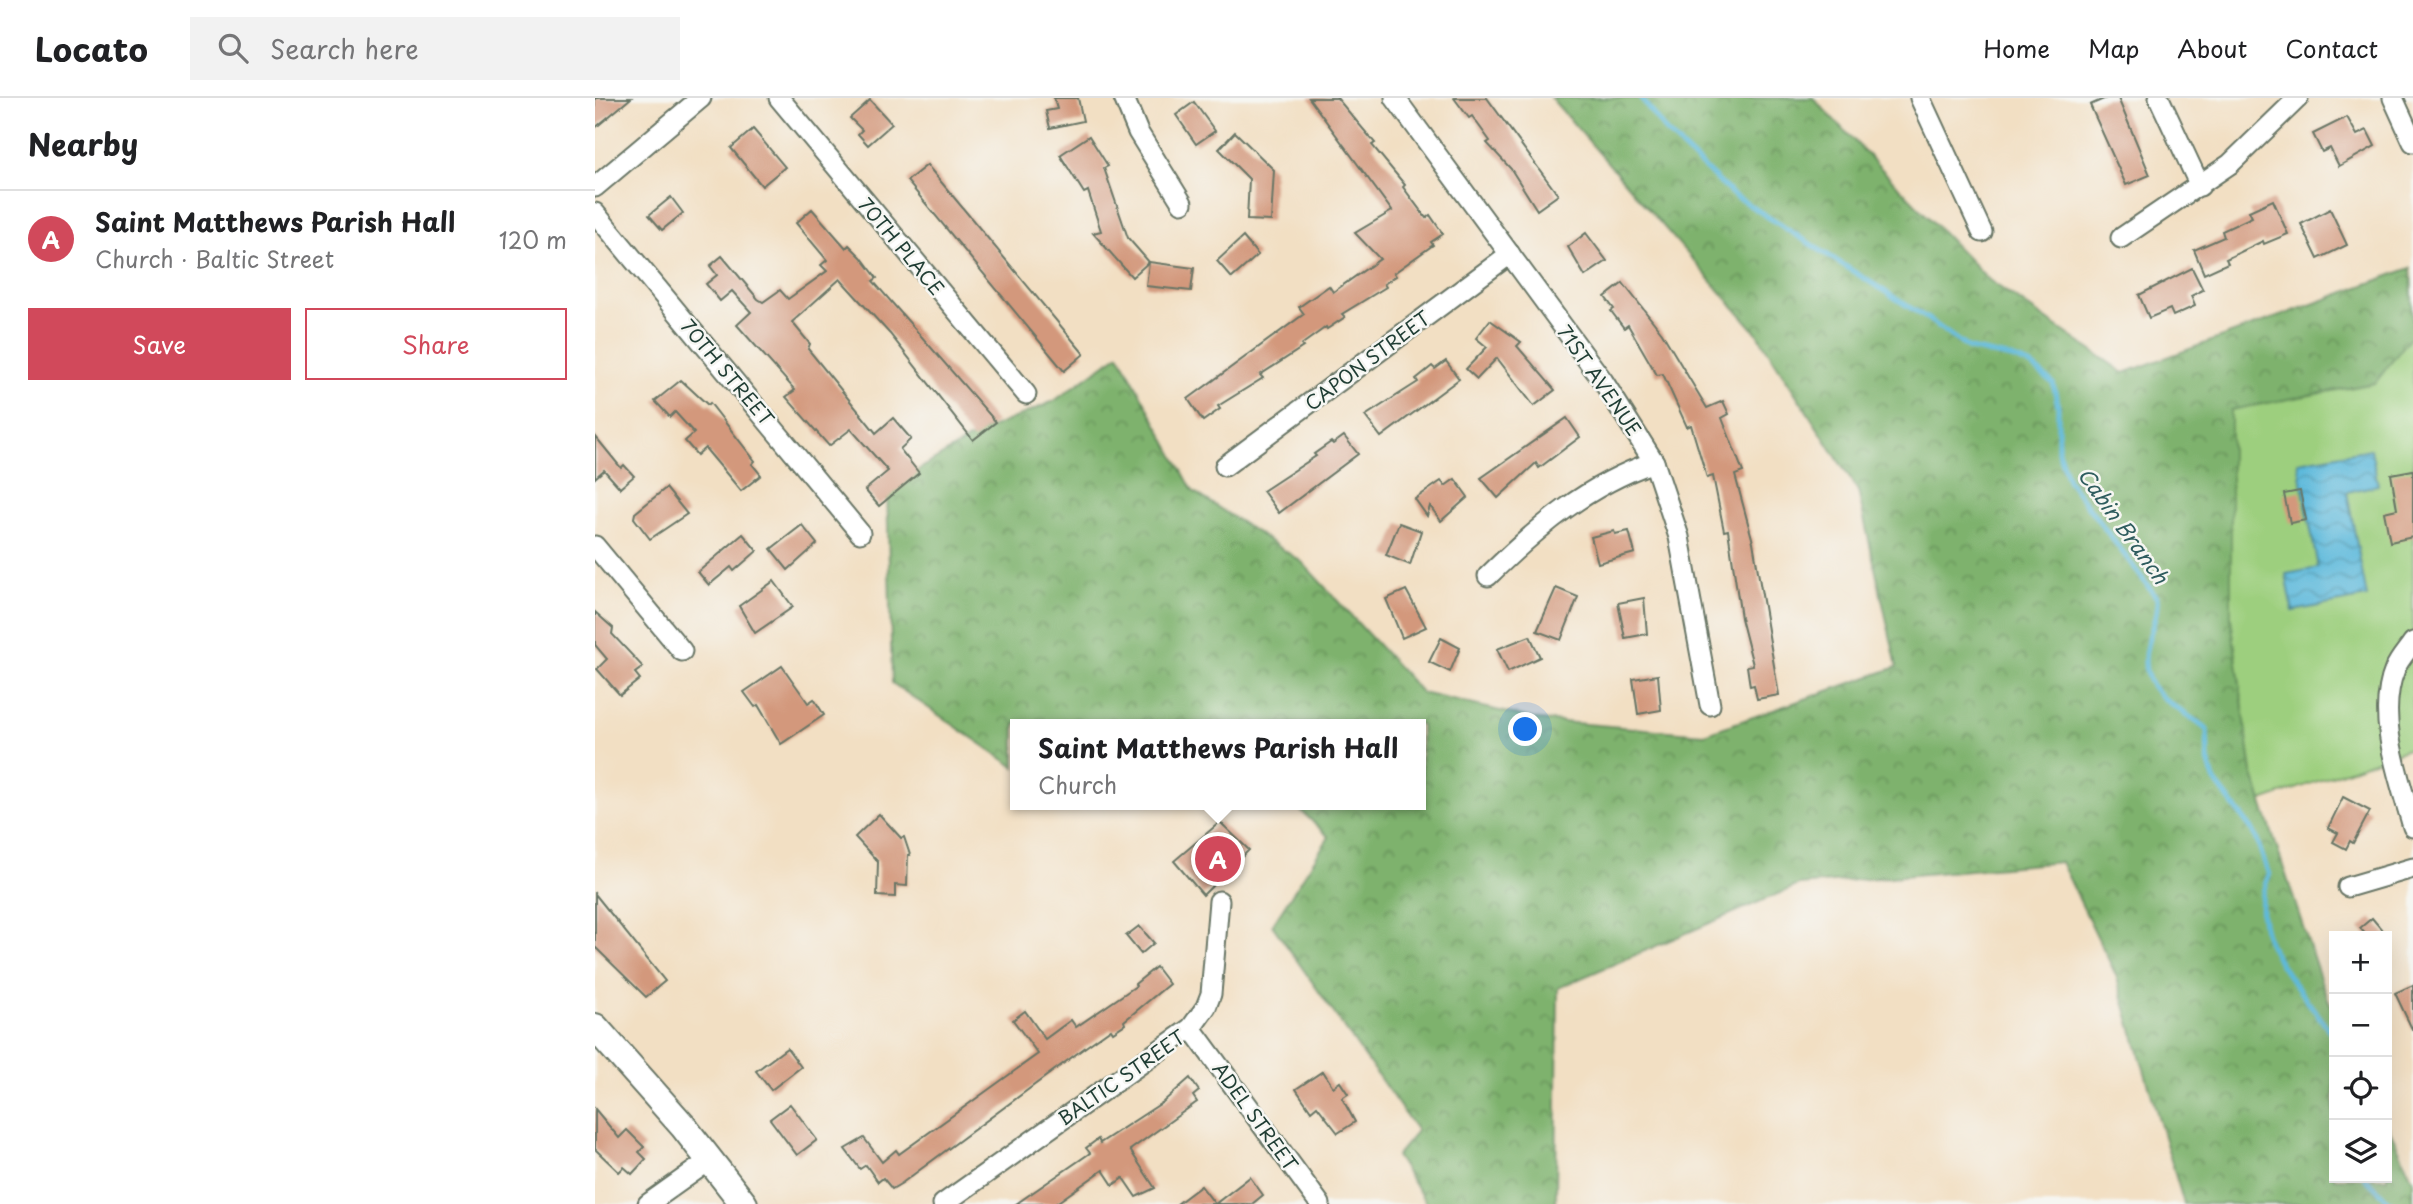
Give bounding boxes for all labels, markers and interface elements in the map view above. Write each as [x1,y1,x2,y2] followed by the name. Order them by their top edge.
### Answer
[190,17,680,80] search box
[35,23,148,73] text: Locato
[214,29,252,67] icon: search
[270,29,419,68] text: Search here
[1983,30,2050,66] text: Home
[2088,30,2139,66] text: Map
[2177,30,2247,66] text: About
[2285,30,2378,66] text: Contact
[28,121,138,166] text: Nearby
[853,191,951,301] street label: 70TH PLACE
[95,202,455,241] text: Saint Matthews Parish Hall
[42,222,60,257] text: A
[499,222,567,257] text: 120 m
[95,241,334,276] text: Church · Baltic Street
[1299,304,1435,416] street label: CAPON STREET
[28,308,291,380] button: Save
[305,308,567,380] button: Share
[675,313,781,431] street label: 70TH STREET
[1551,319,1649,441] street label: 71ST AVENUE
[2071,460,2178,591] water label: Cabin Branch
[1508,712,1542,746] your location
[1010,719,1426,810] popup
[1038,728,1398,767] text: Saint Matthews Parish Hall
[1038,767,1117,802] text: Church
[1195,833,1241,885] pin: A
[2329,931,2392,1183] map controls
[2329,931,2392,994] button: +
[2329,994,2392,1057] button: −
[1052,1023,1190,1131] street label: BALTIC STREET
[1207,1056,1305,1177] street label: ADEL STREET
[2329,1057,2392,1120] button: locate
[2329,1120,2392,1183] button: layers

